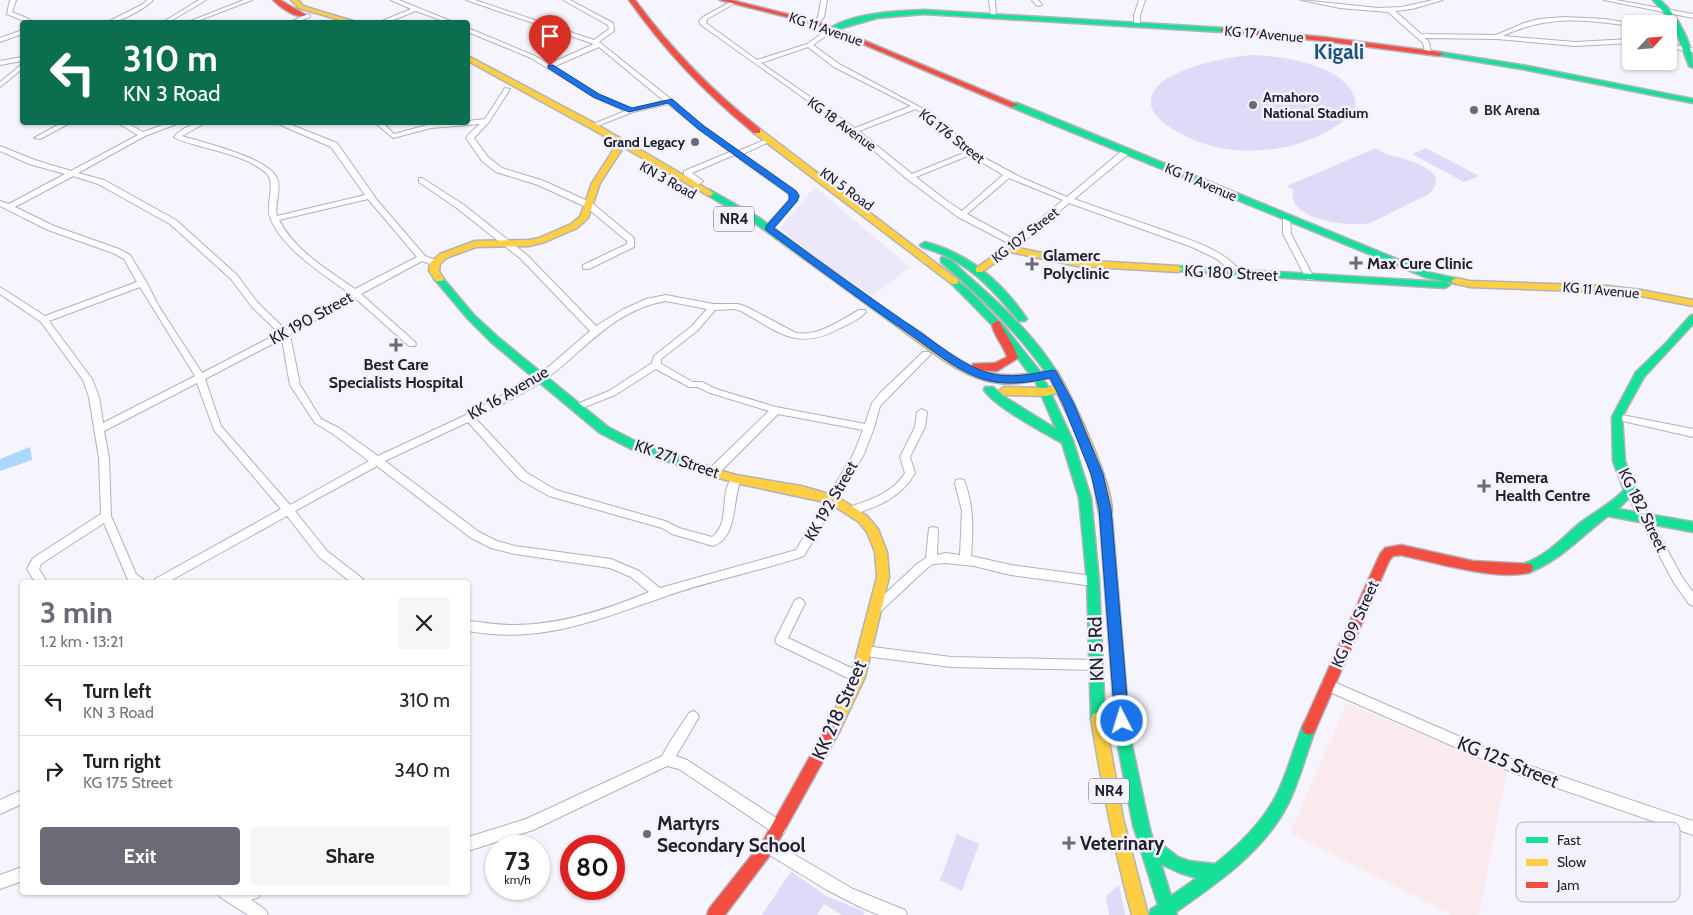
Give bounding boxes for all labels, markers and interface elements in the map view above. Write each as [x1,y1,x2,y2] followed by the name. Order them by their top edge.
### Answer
[787,8,865,50] street label: KG 11 Avenue
[529,15,571,66] pin
[1622,15,1678,70] north arrow
[1622,15,1677,70] map controls
[536,22,564,50] icon: arrive
[1224,22,1304,46] street label: KG 17 Avenue
[123,37,218,80] text: 310 m
[1314,39,1364,64] district label: Kigali
[40,40,105,105] icon: left
[123,80,220,107] text: KN 3 Road
[1263,88,1368,122] place label: Amahoro National Stadium
[804,93,880,155] street label: KG 18 Avenue
[1247,99,1259,111] marker: Amahoro National Stadium
[1484,101,1540,119] place label: BK Arena
[1468,104,1480,116] marker: BK Arena
[916,105,989,167] street label: KG 176 Street
[603,133,685,151] place label: Grand Legacy
[689,136,701,148] marker: Grand Legacy
[637,157,699,203] street label: KN 3 Road
[1162,159,1240,205] street label: KG 11 Avenue
[817,163,877,215] street label: KN 5 Road
[988,203,1062,267] street label: KG 107 Street
[714,206,754,232] road number: NR4
[1043,246,1109,283] place label: Glamerc Polyclinic
[1367,254,1473,273] place label: Max Cure Clinic
[1349,256,1363,270] marker: Max Cure Clinic
[1025,257,1039,271] marker: Glamerc Polyclinic
[1184,261,1279,285] street label: KG 180 Street
[1562,278,1640,302] street label: KG 11 Avenue
[266,287,356,349] street label: KK 190 Street
[389,338,403,352] marker: Best Care Specialists Hospital
[329,355,463,392] place label: Best Care Specialists Hospital
[464,362,552,424] street label: KK 16 Avenue
[632,436,722,483] street label: KK 271 Street
[800,457,862,544] street label: KK 192 Street
[1615,465,1672,556] street label: KG 182 Street
[1495,468,1590,505] place label: Remera Health Centre
[1477,479,1491,493] marker: Remera Health Centre
[1327,577,1383,670] street label: KG 109 Street
[40,594,113,631] text: 3 min
[398,597,450,649] button: close
[1083,616,1109,682] street label: KN 5 Rd
[40,632,124,651] text: 1.2 km · 13:21
[807,656,871,763] street label: KK 218 Street
[83,680,151,703] text: Turn left
[40,687,68,715] icon: left
[399,689,450,712] text: 310 m
[1095,694,1147,746] position arrow
[83,703,154,722] text: KN 3 Road
[1454,731,1562,793] street label: KG 125 Street
[83,750,161,773] text: Turn right
[40,757,68,785] icon: right
[395,759,450,782] text: 340 m
[83,773,173,792] text: KG 175 Street
[1089,778,1129,804] road number: NR4
[657,812,806,857] place label: Martyrs Secondary School
[1516,822,1680,902] legend
[40,827,240,885] button: Exit
[250,827,450,885] button: Share
[641,828,653,840] marker: Martyrs Secondary School
[1557,831,1581,849] text: Fast
[1080,832,1165,855] place label: Veterinary
[560,835,625,900] speed limit sign: 80
[1062,836,1076,850] marker: Veterinary
[504,846,531,876] text: 73
[1557,853,1586,871] text: Slow
[504,872,531,887] text: km/h
[1556,876,1579,894] text: Jam

